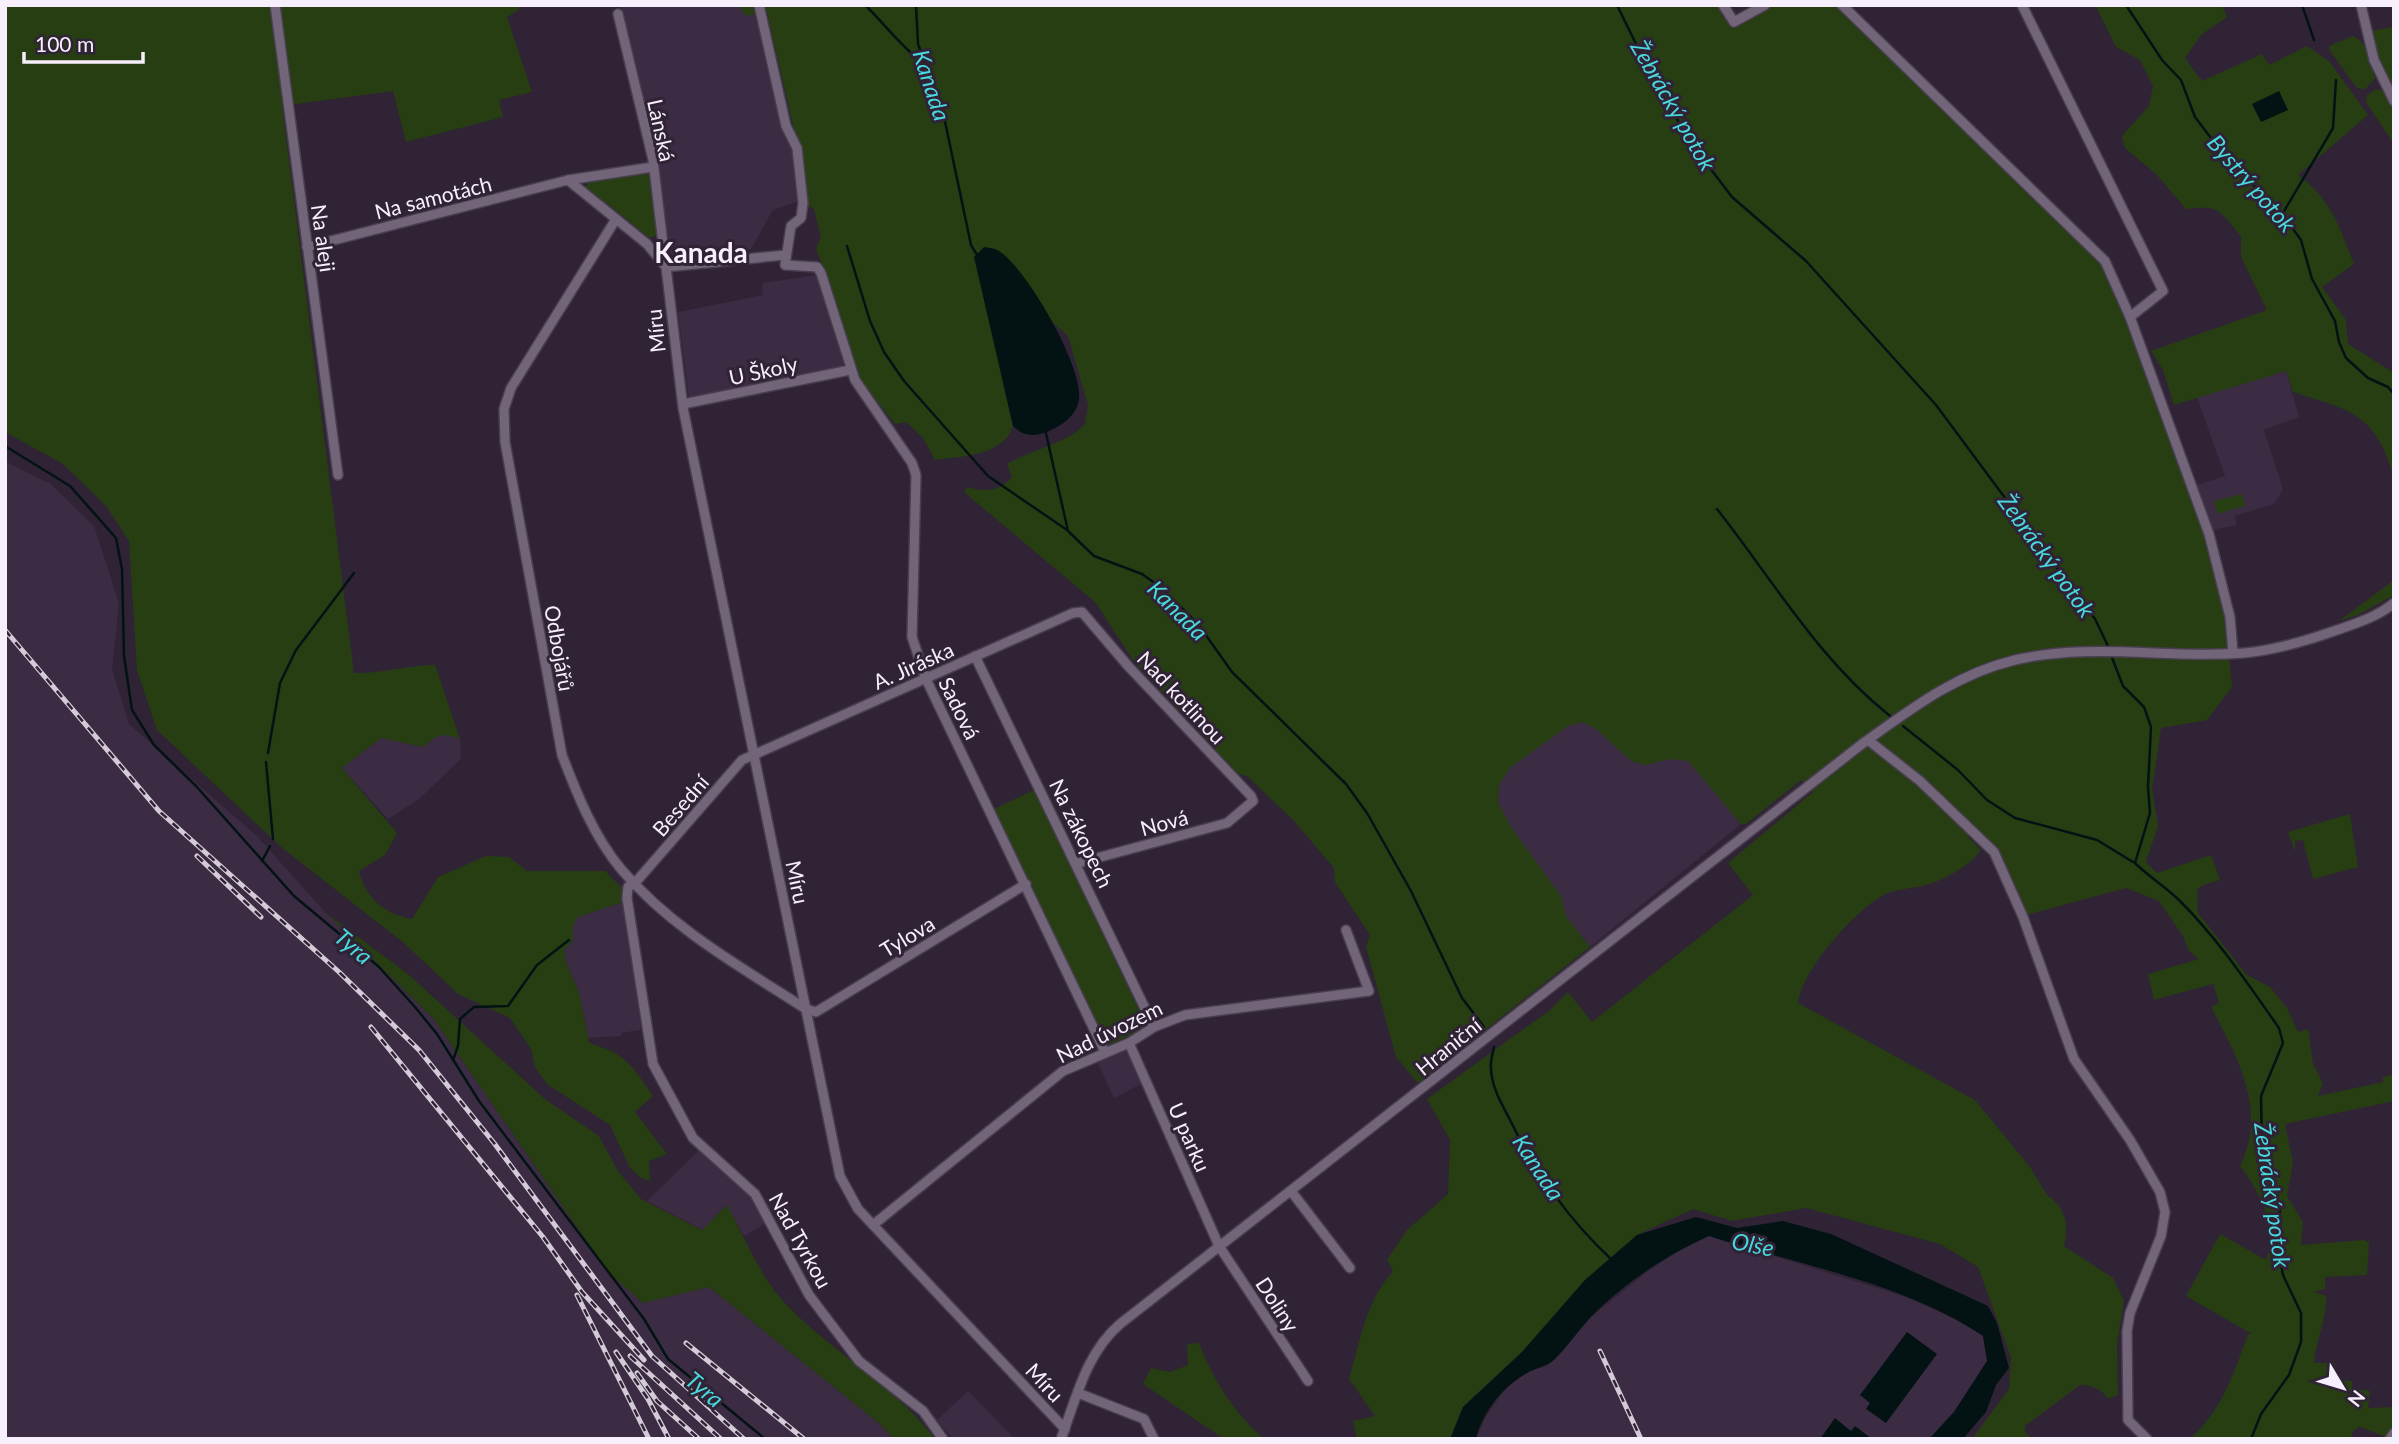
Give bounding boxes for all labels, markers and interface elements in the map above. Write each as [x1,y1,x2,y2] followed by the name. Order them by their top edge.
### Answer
[24,21,144,65] scale bar
[35,31,94,56] text: 100 m
[1625,34,1723,176] water label: Žebrácký potok
[907,46,957,124] water label: Kanada
[643,97,681,163] street label: Lánská
[2202,128,2303,238] water label: Bystrý potok
[372,170,494,224] street label: Na samotách
[307,203,341,273] street label: Na aleji
[654,235,748,269] district label: Kanada
[640,308,670,354] street label: Míru
[726,350,800,389] street label: U Školy
[1992,487,2102,623] water label: Žebrácký potok
[1142,574,1214,646] water label: Kanada
[540,603,580,693] street label: Odbojářů
[869,636,957,694] street label: A. Jiráska
[1133,645,1231,749] street label: Nad kotlinou
[934,673,986,743] street label: Sadová
[647,768,714,841] street label: Besední
[1045,774,1119,892] street label: Na zákopech
[1137,804,1191,840] street label: Nová
[781,858,815,906] street label: Míru
[875,910,939,962] street label: Tylova
[329,922,379,970] water label: Tyra
[1052,995,1166,1067] street label: Nad úvozem
[1410,1011,1487,1080] street label: Hraniční
[1164,1099,1216,1175] street label: U parku
[2249,1120,2297,1270] water label: Žebrácký potok
[1507,1129,1571,1205] water label: Kanada
[765,1188,837,1292] street label: Nad Tyrkou
[1730,1226,1776,1262] water label: Olše
[1251,1272,1305,1336] street label: Doliny
[2308,1353,2378,1423] north arrow
[1021,1357,1069,1407] street label: Míru
[680,1365,730,1413] water label: Tyra
[2343,1386,2370,1412] text: N

